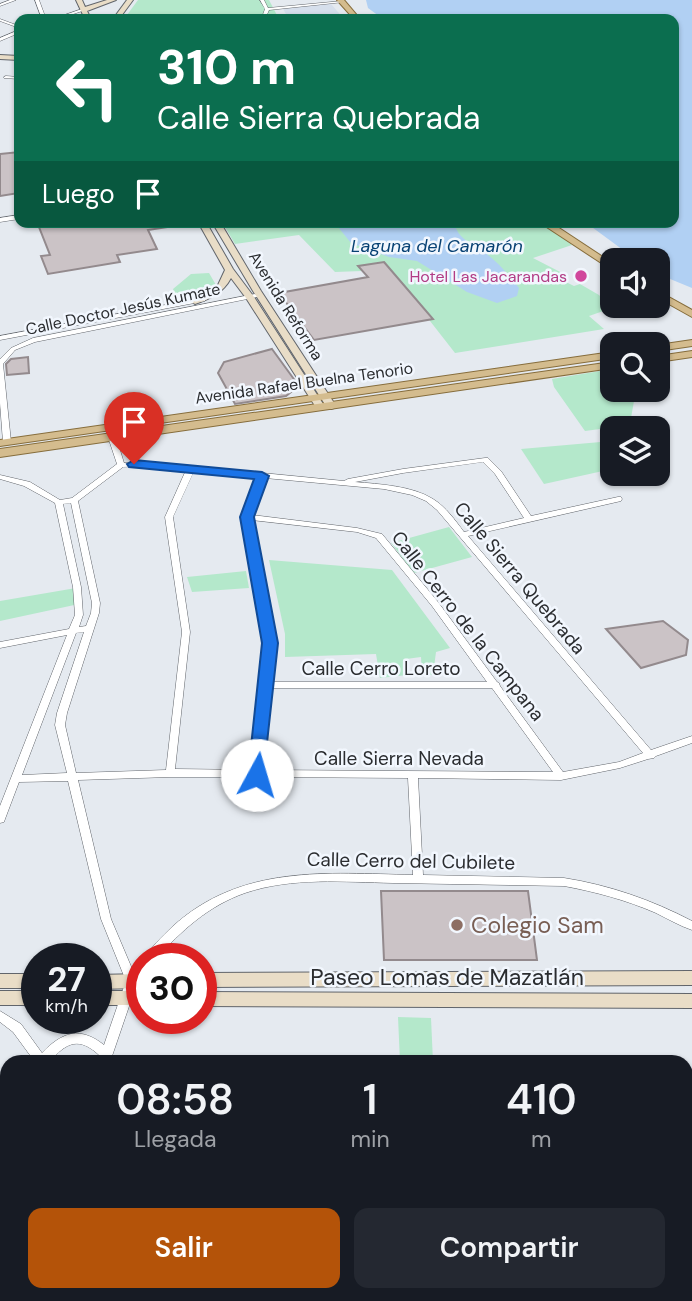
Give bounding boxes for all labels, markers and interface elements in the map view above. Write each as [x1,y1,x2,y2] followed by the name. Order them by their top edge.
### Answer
[157,35,296,99] text: 310 m
[42,42,133,133] icon: left
[157,97,480,139] text: Calle Sierra Quebrada
[129,175,167,213] icon: arrive
[42,177,115,211] text: Luego
[351,234,523,258] water label: Laguna del Camarón
[244,248,328,364] street label: Avenida Reforma
[600,248,670,486] map controls
[600,248,670,318] button: sound
[409,266,567,287] place label: Hotel Las Jacarandas
[573,268,589,284] marker: Hotel Las Jacarandas
[24,278,222,340] street label: Calle Doctor Jesús Kumate
[600,332,670,402] button: search
[194,357,414,409] street label: Avenida Rafael Buelna Tenorio
[104,392,164,464] pin
[115,403,153,441] icon: arrive
[600,416,670,486] button: layers
[449,496,591,660] street label: Calle Sierra Quebrada
[386,526,550,726] street label: Calle Cerro de la Campana
[301,656,461,681] street label: Calle Cerro Loreto
[220,738,294,812] position arrow
[314,746,484,771] street label: Calle Sierra Nevada
[307,847,515,875] street label: Calle Cerro del Cubilete
[471,910,604,940] place label: Colegio Sam
[449,917,465,933] marker: Colegio Sam
[126,943,217,1034] speed limit sign: 30
[47,956,86,1002] text: 27
[310,962,584,992] street label: Paseo Lomas de Mazatlán
[45,994,88,1018] text: km/h
[116,1072,234,1127] text: 08:58
[363,1072,377,1127] text: 1
[506,1072,577,1127] text: 410
[134,1124,216,1154] text: Llegada
[350,1124,390,1154] text: min
[531,1124,552,1154] text: m
[28,1208,340,1288] button: Salir
[354,1208,665,1288] button: Compartir

